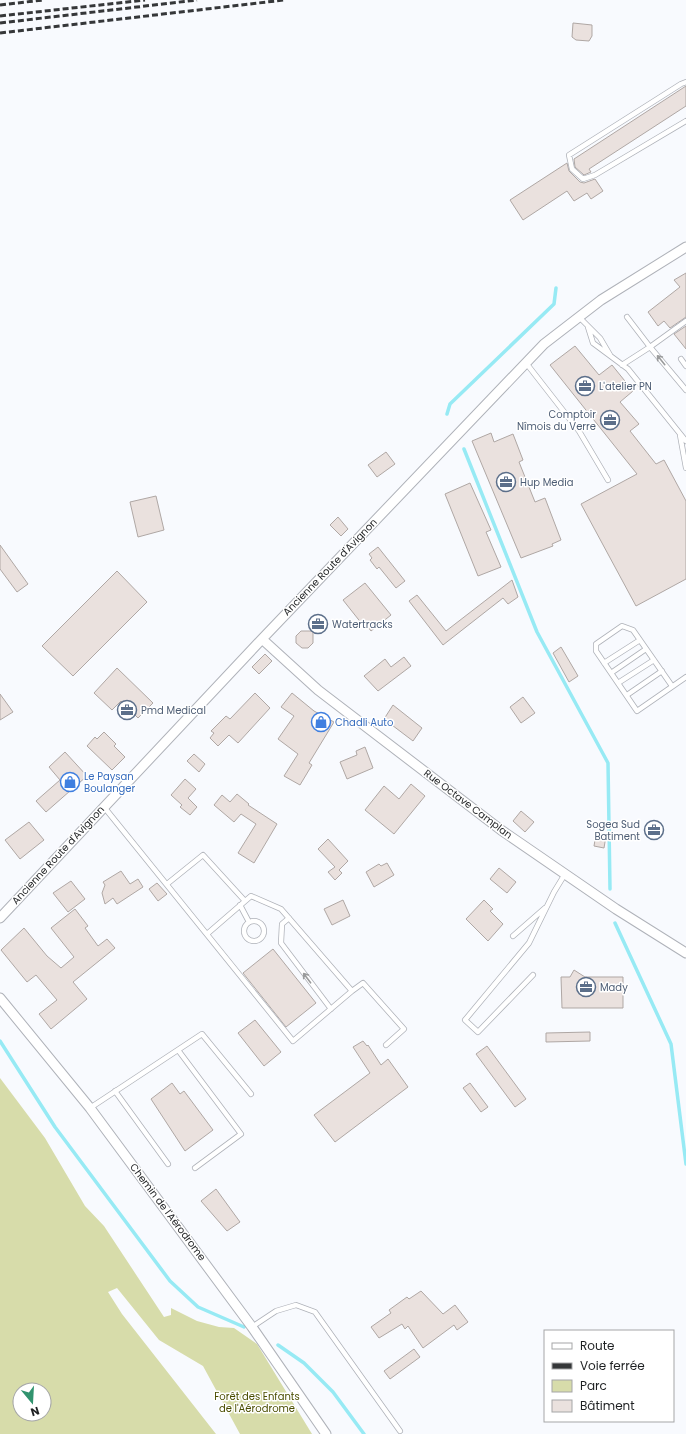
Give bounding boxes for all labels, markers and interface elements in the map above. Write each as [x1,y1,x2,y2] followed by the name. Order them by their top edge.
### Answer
[657,355,666,366] one-way arrow
[574,375,596,397] office icon: L'atelier PN
[599,379,652,394] place label: L'atelier PN
[517,407,596,434] place label: Comptoir Nîmois du Verre
[599,409,621,431] office icon: Comptoir Nîmois du Verre
[495,471,517,493] office icon: Hup Media
[520,475,574,490] place label: Hup Media
[279,515,381,619] street label: Ancienne Route d'Avignon
[307,613,329,635] office icon: Watertracks
[332,617,393,632] place label: Watertracks
[116,699,138,721] office icon: Pmd Medical
[141,703,206,718] place label: Pmd Medical
[310,711,332,733] shop icon: Chadli Auto
[335,715,393,730] place label: Chadli Auto
[421,766,515,842] street label: Rue Octave Camplan
[84,769,136,796] place label: Le Paysan Boulanger
[59,771,81,793] shop icon: Le Paysan Boulanger
[8,802,108,908] street label: Ancienne Route d'Avignon
[586,817,640,844] place label: Sogea Sud Batiment
[643,819,665,841] office icon: Sogea Sud Batiment
[303,972,311,983] one-way arrow
[575,976,597,998] office icon: Mady
[600,980,628,995] place label: Mady
[126,1160,210,1264] street label: Chemin de l'Aérodrome
[544,1330,674,1422] legend
[580,1337,614,1354] text: Route
[580,1357,645,1374] text: Voie ferrée
[580,1377,607,1394] text: Parc
[12,1382,52,1422] north arrow
[214,1389,300,1416] park label: Forêt des Enfants de l'Aérodrome
[580,1397,635,1414] text: Bâtiment
[29,1403,42,1420] text: N

